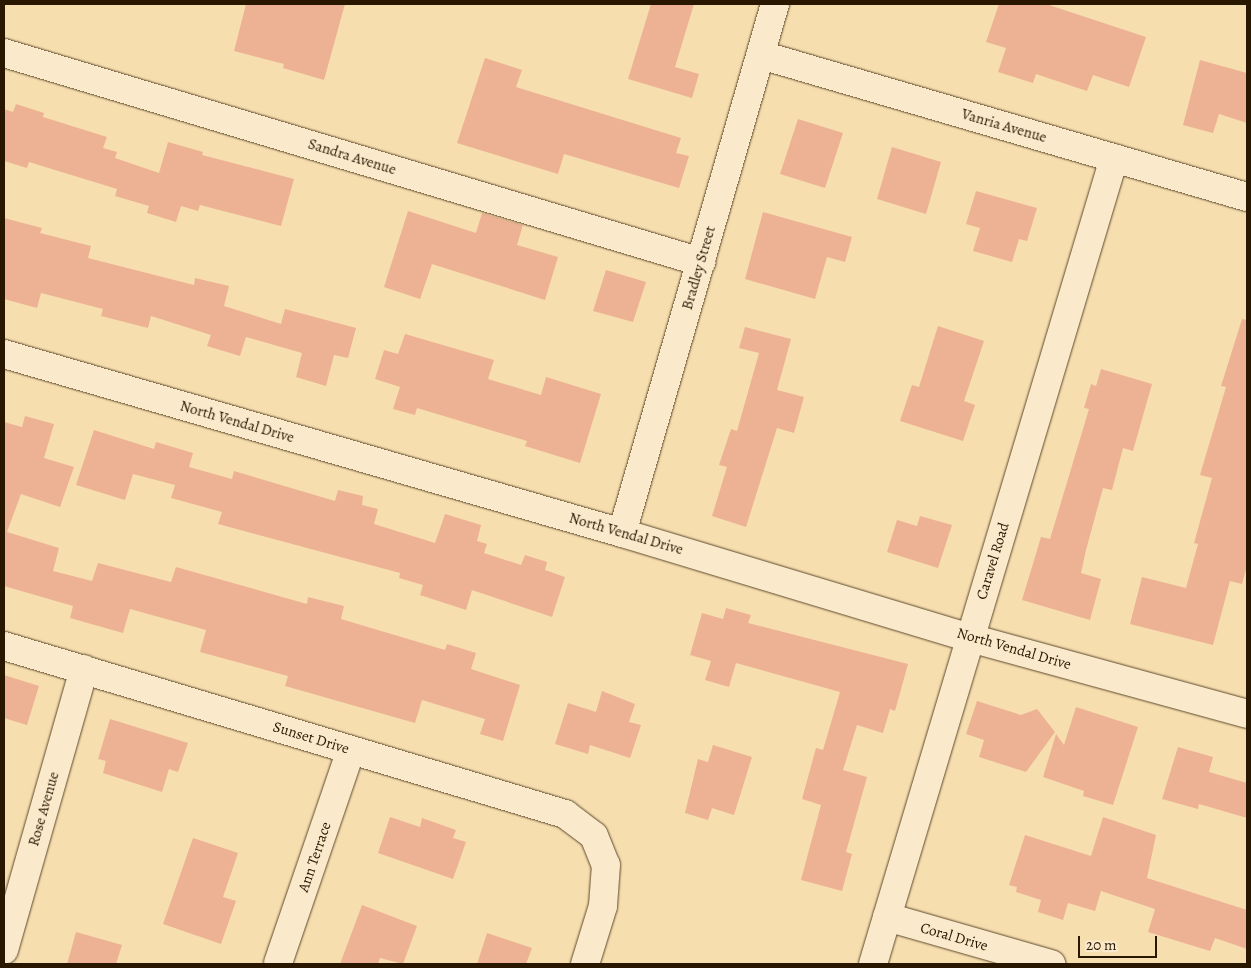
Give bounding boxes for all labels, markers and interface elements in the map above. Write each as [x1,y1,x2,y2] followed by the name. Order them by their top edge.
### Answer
[959,105,1049,147] street label: Vanria Avenue
[306,135,398,179] street label: Sandra Avenue
[678,224,720,312] street label: Bradley Street
[178,397,296,447] street label: North Vendal Drive
[567,509,685,559] street label: North Vendal Drive
[973,520,1013,602] street label: Caravel Road
[955,624,1073,674] street label: North Vendal Drive
[271,718,351,758] street label: Sunset Drive
[25,770,63,848] street label: Rose Avenue
[295,820,335,894] street label: Ann Terrace
[918,919,990,955] street label: Coral Drive
[1081,926,1160,958] scale bar
[1086,935,1117,955] text: 20 m

